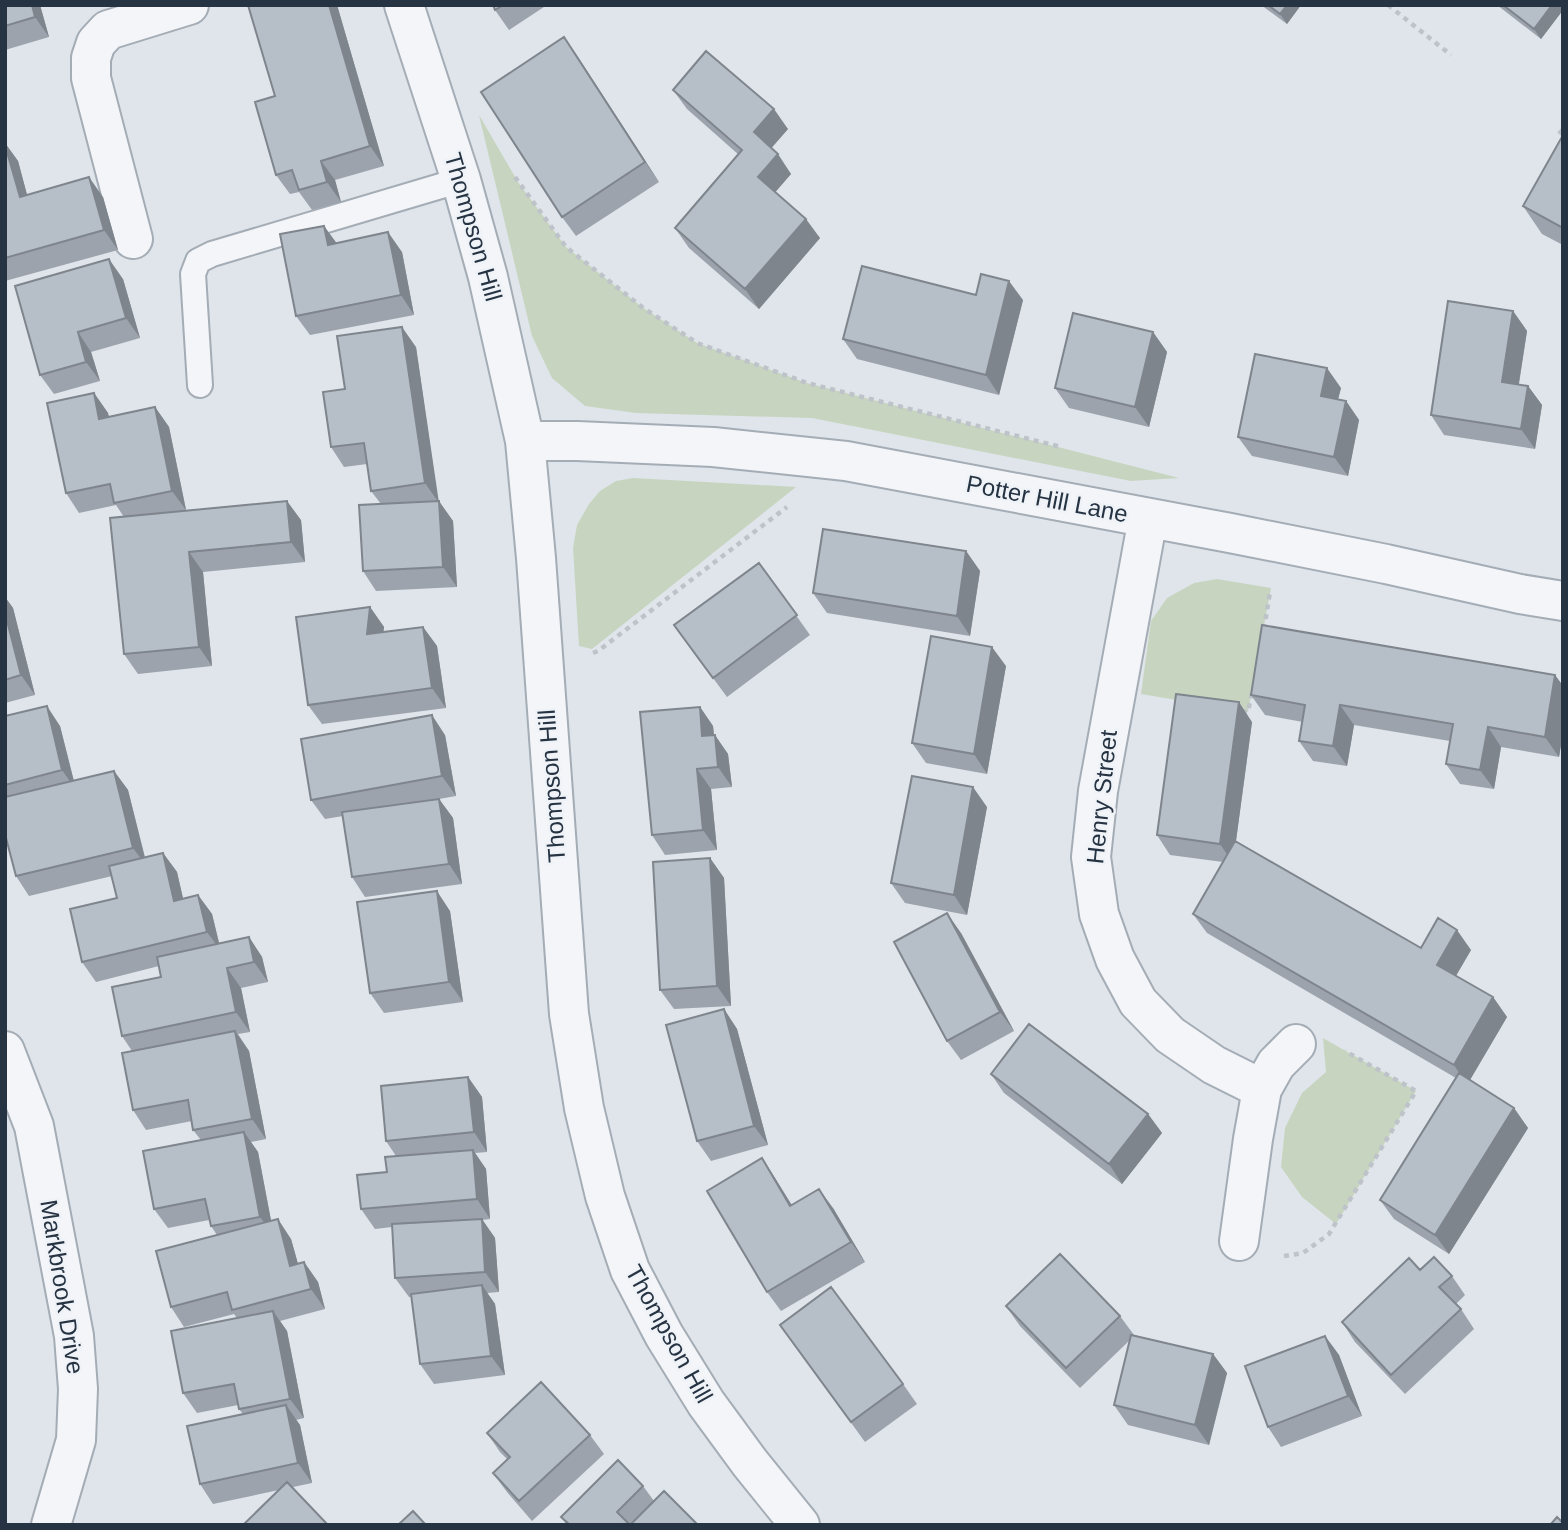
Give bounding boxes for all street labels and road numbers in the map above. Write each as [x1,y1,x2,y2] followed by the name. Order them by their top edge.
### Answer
[439,149,508,304] street label: Thompson Hill
[964,470,1130,527] street label: Potter Hill Lane
[533,709,570,863] street label: Thompson Hill
[1081,728,1122,865] street label: Henry Street
[35,1198,90,1376] street label: Markbrook Drive
[620,1260,718,1407] street label: Thompson Hill

